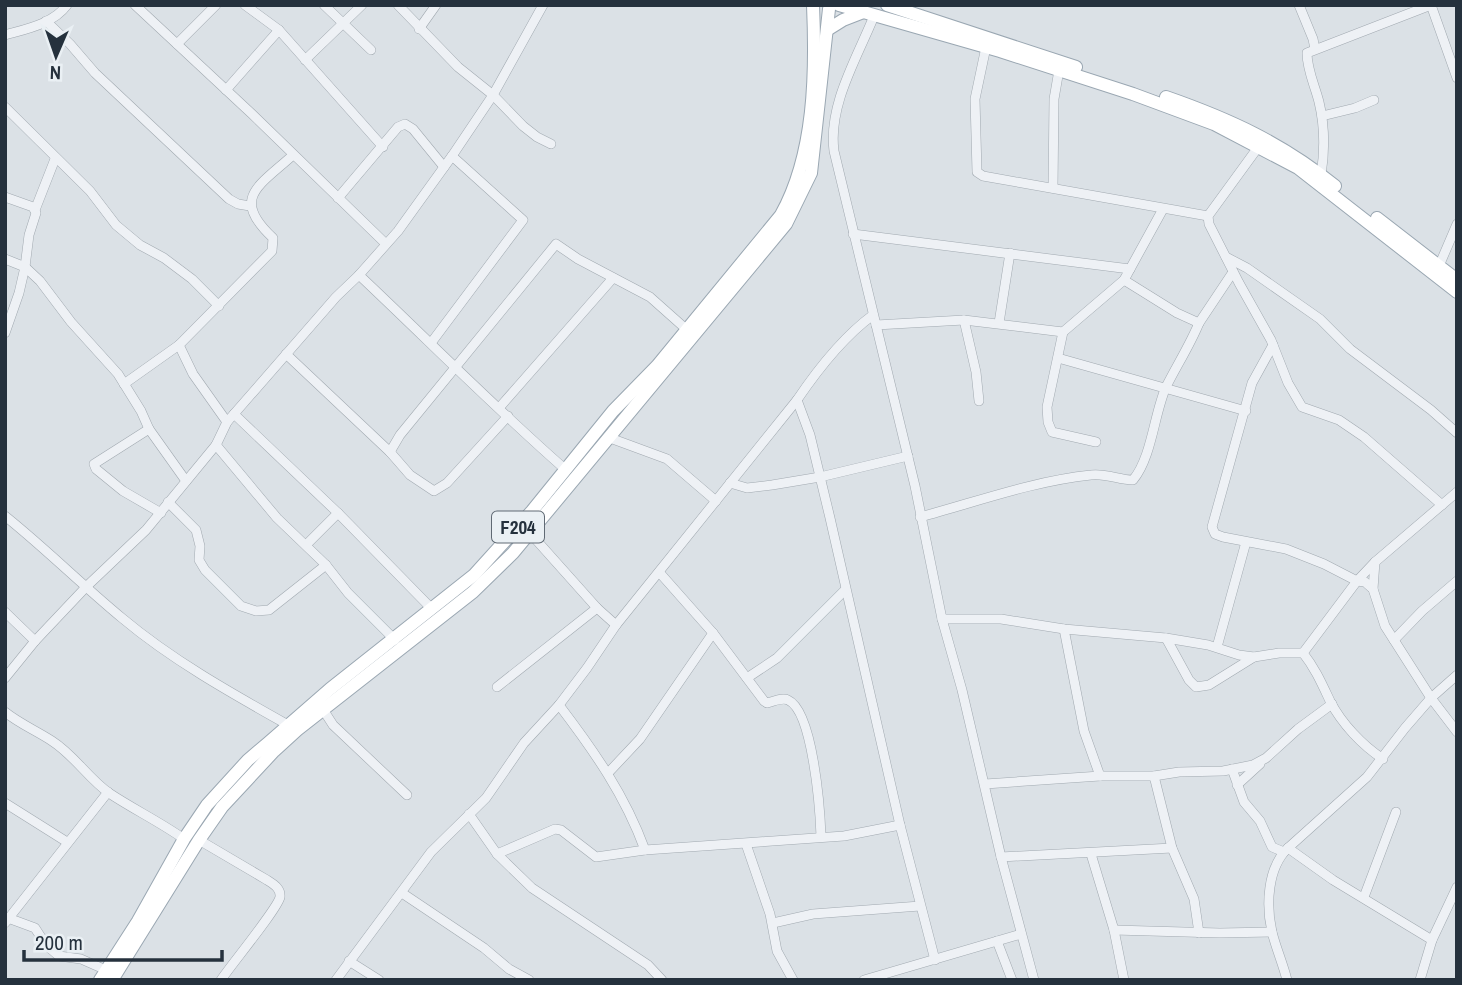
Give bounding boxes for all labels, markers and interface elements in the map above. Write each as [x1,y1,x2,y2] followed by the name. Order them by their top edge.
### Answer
[21,21,91,91] north arrow
[49,60,61,86] text: N
[492,512,544,542] road number: F204
[24,918,222,962] scale bar
[35,928,83,957] text: 200 m

